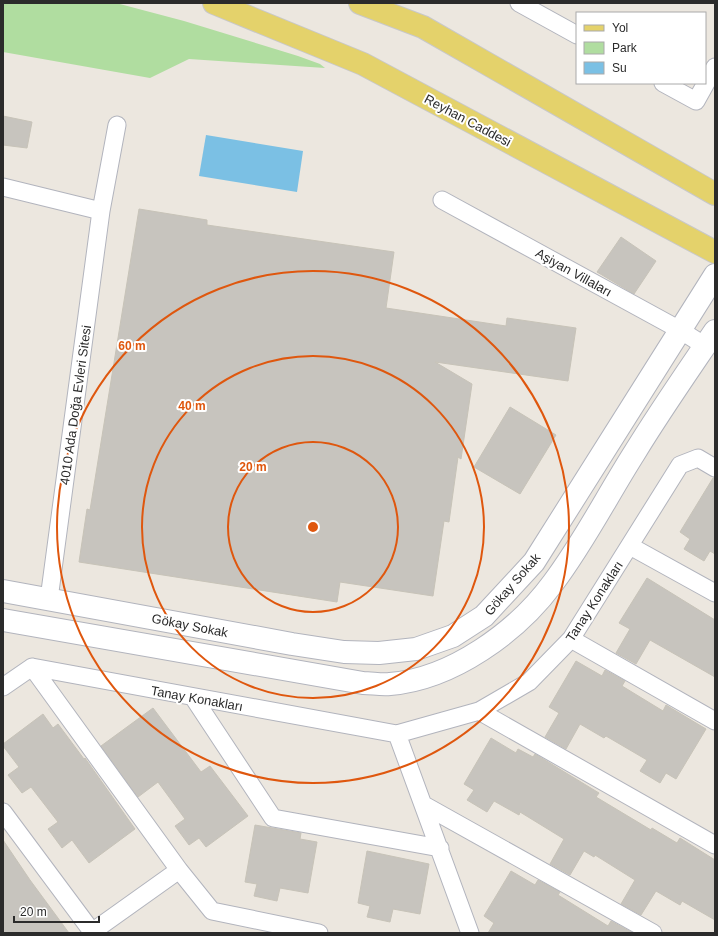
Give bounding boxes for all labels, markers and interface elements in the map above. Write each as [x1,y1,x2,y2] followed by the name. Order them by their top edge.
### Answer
[576,12,706,84] legend
[612,21,628,35] text: Yol
[612,41,638,55] text: Park
[612,61,627,75] text: Su
[422,91,514,150] street label: Reyhan Caddesi
[533,245,615,300] street label: Aşiyan Villaları
[57,324,94,486] street label: 4010 Ada Doğa Evleri Sitesi
[118,339,146,353] text: 60 m
[178,399,206,413] text: 40 m
[239,460,267,474] text: 20 m
[306,520,320,534] centre of rings
[481,550,544,618] street label: Gökay Sokak
[563,558,626,644] street label: Tanay Konakları
[151,611,230,640] street label: Gökay Sokak
[150,683,244,714] street label: Tanay Konakları
[14,898,99,924] scale bar
[20,905,47,919] text: 20 m

